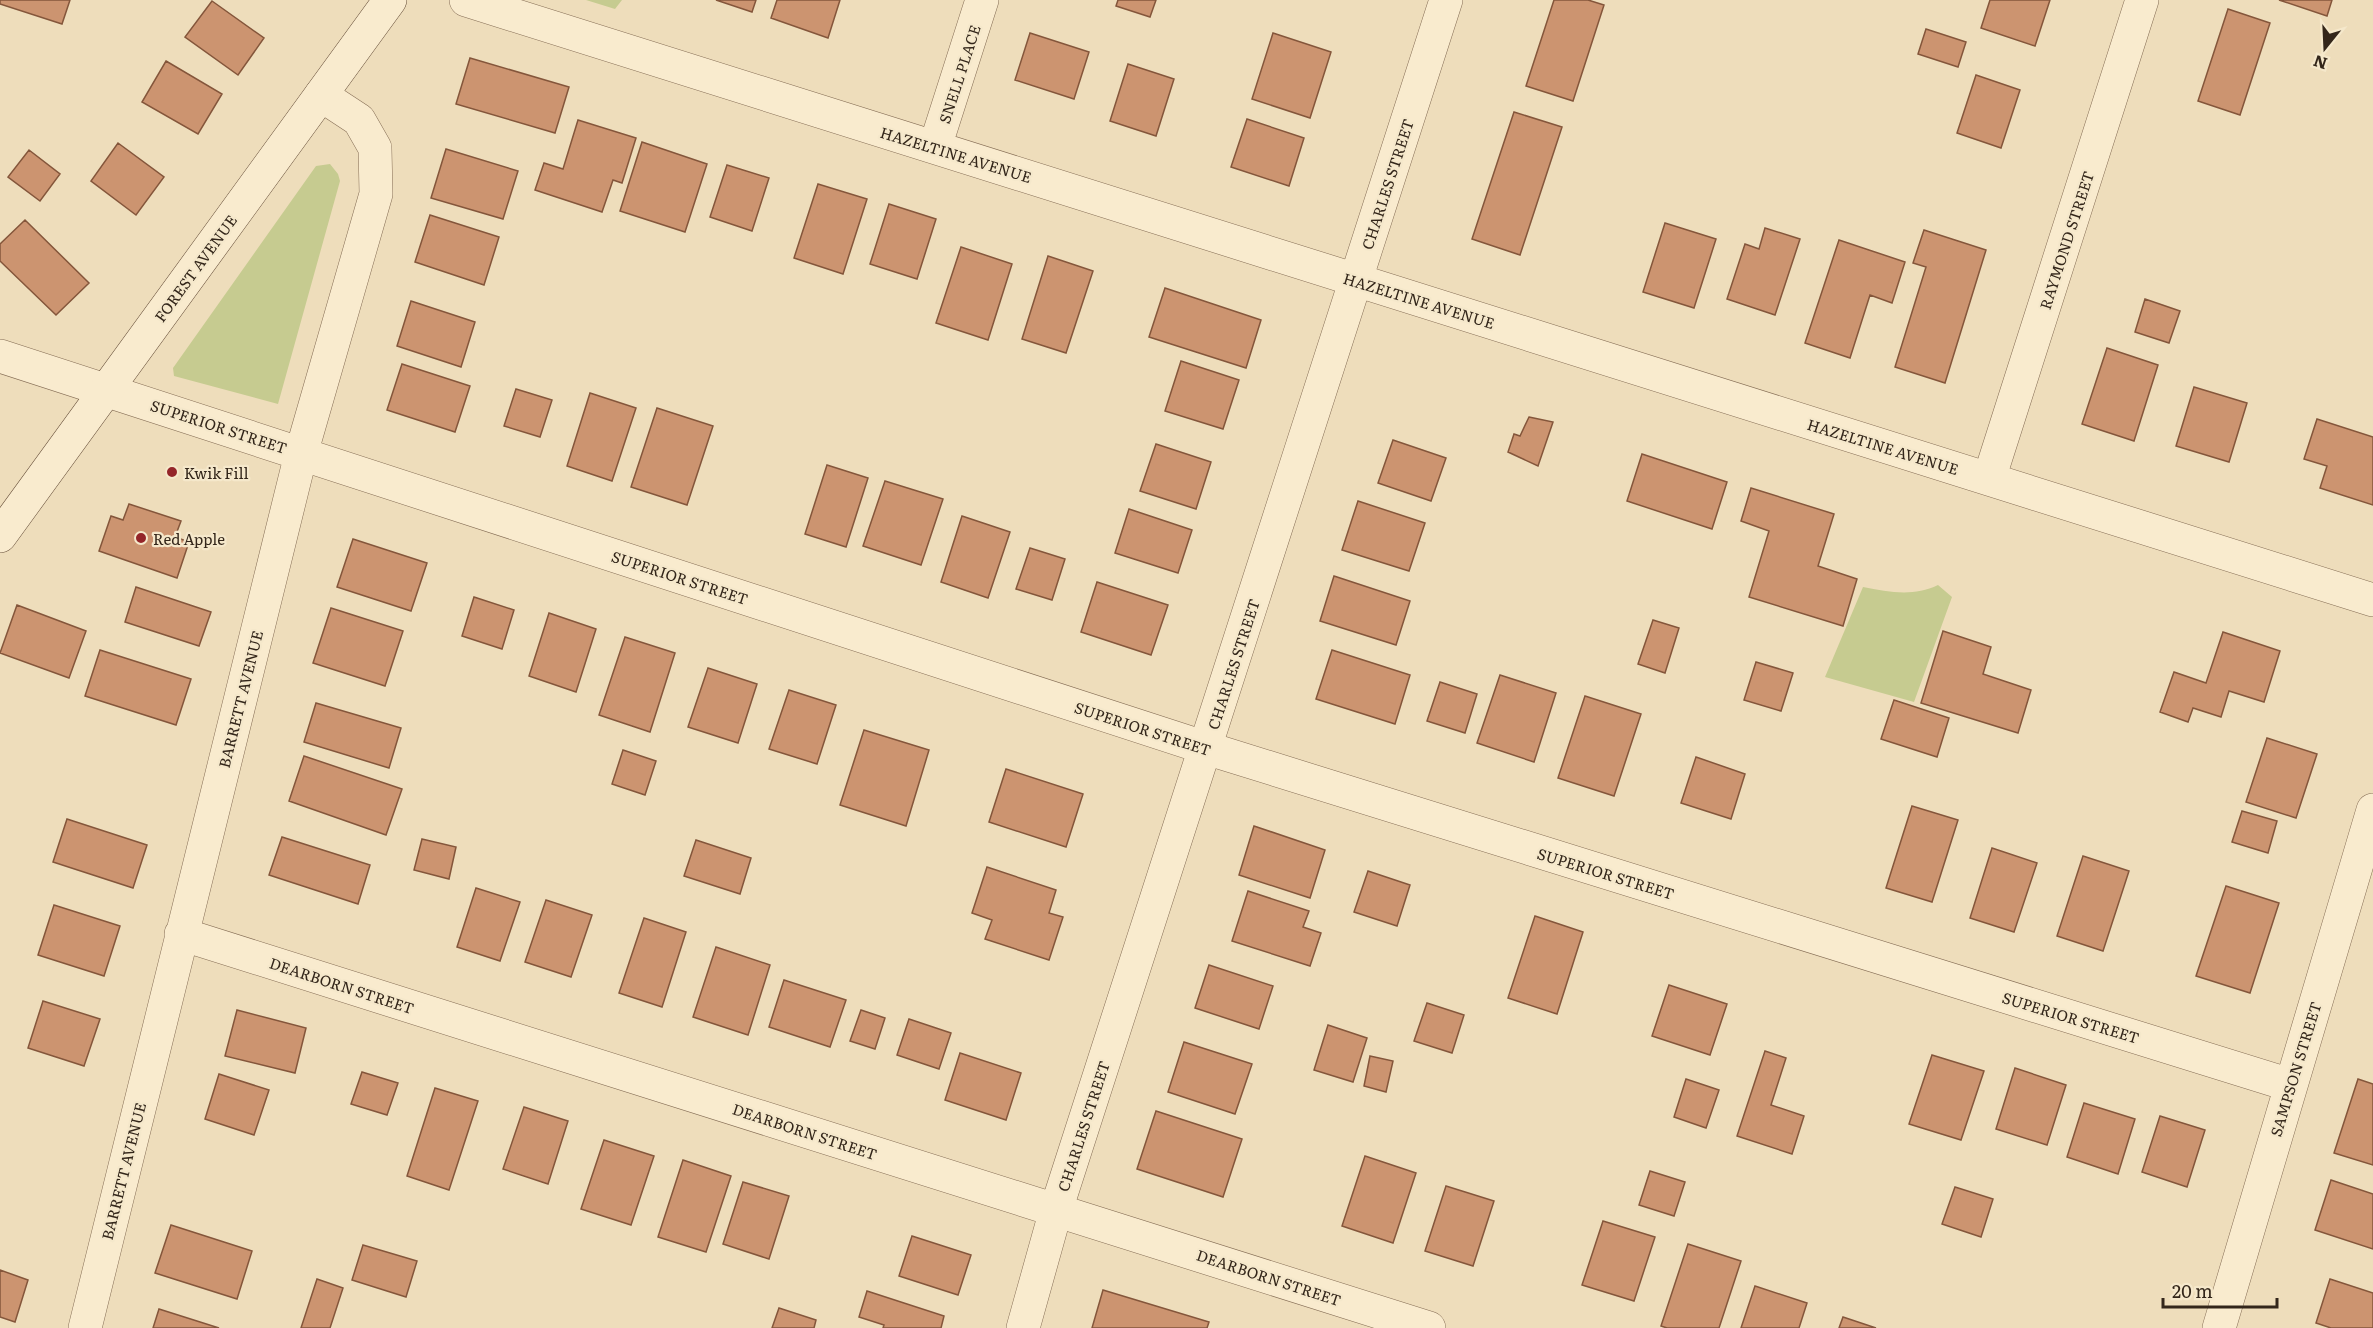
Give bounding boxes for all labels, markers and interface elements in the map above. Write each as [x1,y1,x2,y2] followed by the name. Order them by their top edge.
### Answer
[2295,18,2355,78] north arrow
[932,22,986,126] street label: SNELL PLACE
[2310,50,2330,77] text: N
[1355,116,1419,252] street label: CHARLES STREET
[877,120,1035,188] street label: HAZELTINE AVENUE
[2033,168,2099,312] street label: RAYMOND STREET
[148,210,242,326] street label: FOREST AVENUE
[1340,266,1498,334] street label: HAZELTINE AVENUE
[148,393,290,459] street label: SUPERIOR STREET
[1804,412,1962,480] street label: HAZELTINE AVENUE
[184,461,249,484] place label: Kwik Fill
[165,465,179,479] marker: Kwik Fill
[153,527,225,550] place label: Red Apple
[134,531,148,545] marker: Red Apple
[609,544,751,610] street label: SUPERIOR STREET
[1201,596,1265,732] street label: CHARLES STREET
[212,628,268,770] street label: BARRETT AVENUE
[1072,695,1214,761] street label: SUPERIOR STREET
[1535,841,1677,905] street label: SUPERIOR STREET
[267,951,417,1019] street label: DEARBORN STREET
[2000,985,2142,1049] street label: SUPERIOR STREET
[2264,999,2326,1139] street label: SAMPSON STREET
[1051,1058,1115,1194] street label: CHARLES STREET
[730,1097,880,1165] street label: DEARBORN STREET
[95,1100,151,1242] street label: BARRETT AVENUE
[1194,1243,1344,1311] street label: DEARBORN STREET
[2163,1271,2277,1309] scale bar
[2172,1277,2213,1304] text: 20 m

